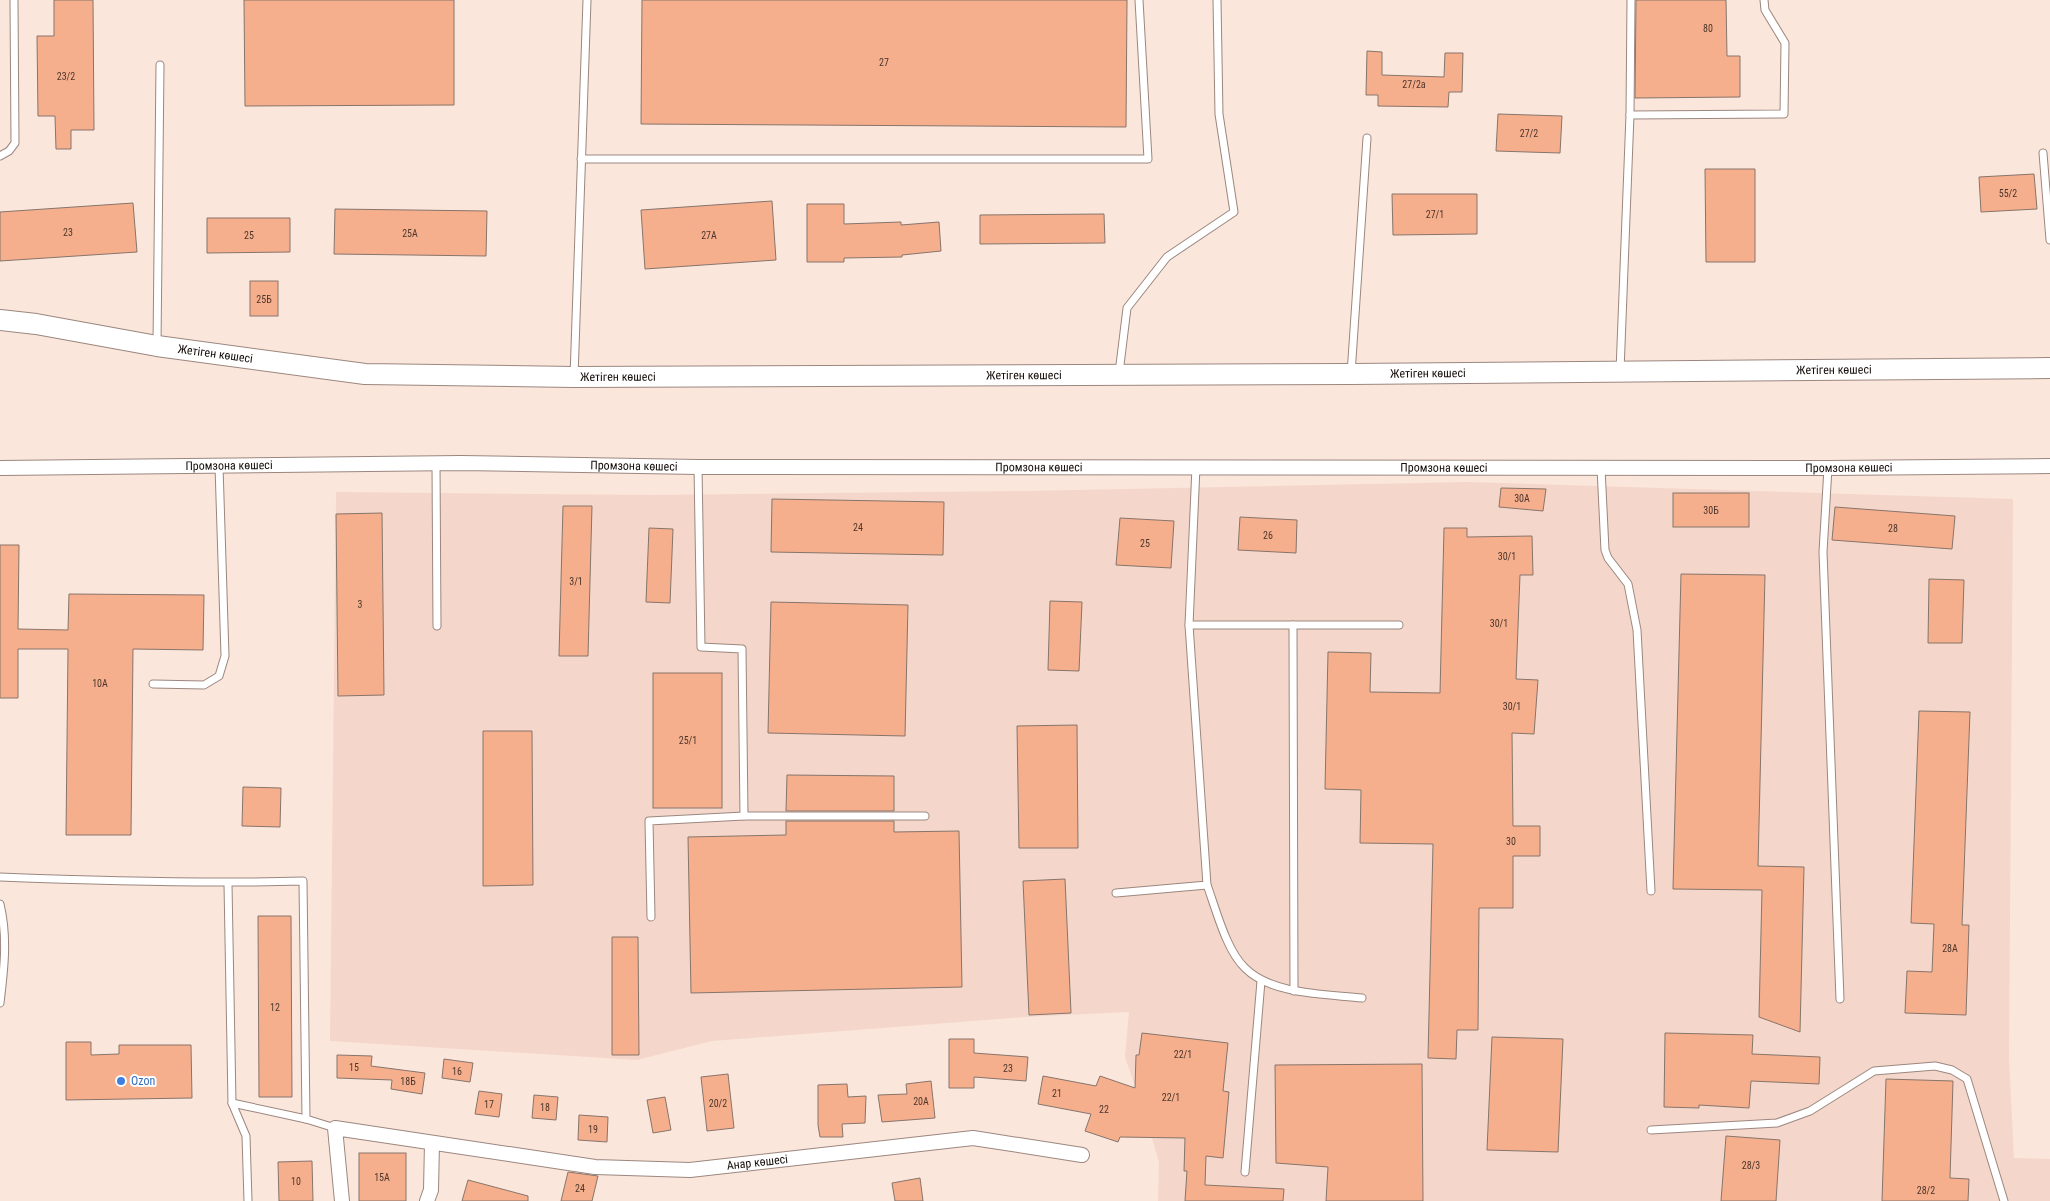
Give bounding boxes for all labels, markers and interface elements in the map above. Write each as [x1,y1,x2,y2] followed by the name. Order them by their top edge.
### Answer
[1703,23,1713,34] house number: 80
[879,57,889,68] house number: 27
[57,71,75,82] house number: 23/2
[1402,79,1426,90] house number: 27/2а
[1520,128,1538,139] house number: 27/2
[1999,188,2017,199] house number: 55/2
[1426,209,1444,220] house number: 27/1
[63,227,73,238] house number: 23
[402,228,418,239] house number: 25А
[244,230,254,241] house number: 25
[701,230,717,241] house number: 27А
[256,294,272,305] house number: 25Б
[177,342,254,366] street label: Жетіген көшесі
[1796,363,1872,377] street label: Жетіген көшесі
[1390,366,1466,381] street label: Жетіген көшесі
[986,368,1062,382] street label: Жетіген көшесі
[580,370,656,384] street label: Жетіген көшесі
[185,458,273,473] street label: Промзона көшесі
[590,458,678,474] street label: Промзона көшесі
[995,460,1083,474] street label: Промзона көшесі
[1805,460,1893,475] street label: Промзона көшесі
[1400,461,1488,475] street label: Промзона көшесі
[1514,493,1530,504] house number: 30А
[1703,505,1719,516] house number: 30Б
[853,522,863,533] house number: 24
[1888,523,1898,534] house number: 28
[1263,530,1273,541] house number: 26
[1140,538,1150,549] house number: 25
[1498,551,1516,562] house number: 30/1
[569,576,583,587] house number: 3/1
[358,599,363,610] house number: 3
[1490,618,1508,629] house number: 30/1
[92,678,108,689] house number: 10А
[1503,701,1521,712] house number: 30/1
[679,735,697,746] house number: 25/1
[1506,836,1516,847] house number: 30
[1942,943,1958,954] house number: 28А
[270,1002,280,1013] house number: 12
[1174,1049,1192,1060] house number: 22/1
[349,1062,359,1073] house number: 15
[1003,1063,1013,1074] house number: 23
[452,1066,462,1077] house number: 16
[131,1074,155,1088] place label: Ozon
[115,1075,127,1087] marker: Ozon
[400,1076,416,1087] house number: 18Б
[1052,1088,1062,1099] house number: 21
[1162,1092,1180,1103] house number: 22/1
[913,1096,929,1107] house number: 20А
[709,1098,727,1109] house number: 20/2
[484,1099,494,1110] house number: 17
[540,1102,550,1113] house number: 18
[1099,1104,1109,1115] house number: 22
[588,1124,598,1135] house number: 19
[726,1152,789,1173] street label: Анар көшесі
[1742,1160,1760,1171] house number: 28/3
[374,1172,390,1183] house number: 15А
[291,1176,301,1187] house number: 10
[575,1183,585,1194] house number: 24
[1917,1185,1935,1196] house number: 28/2

